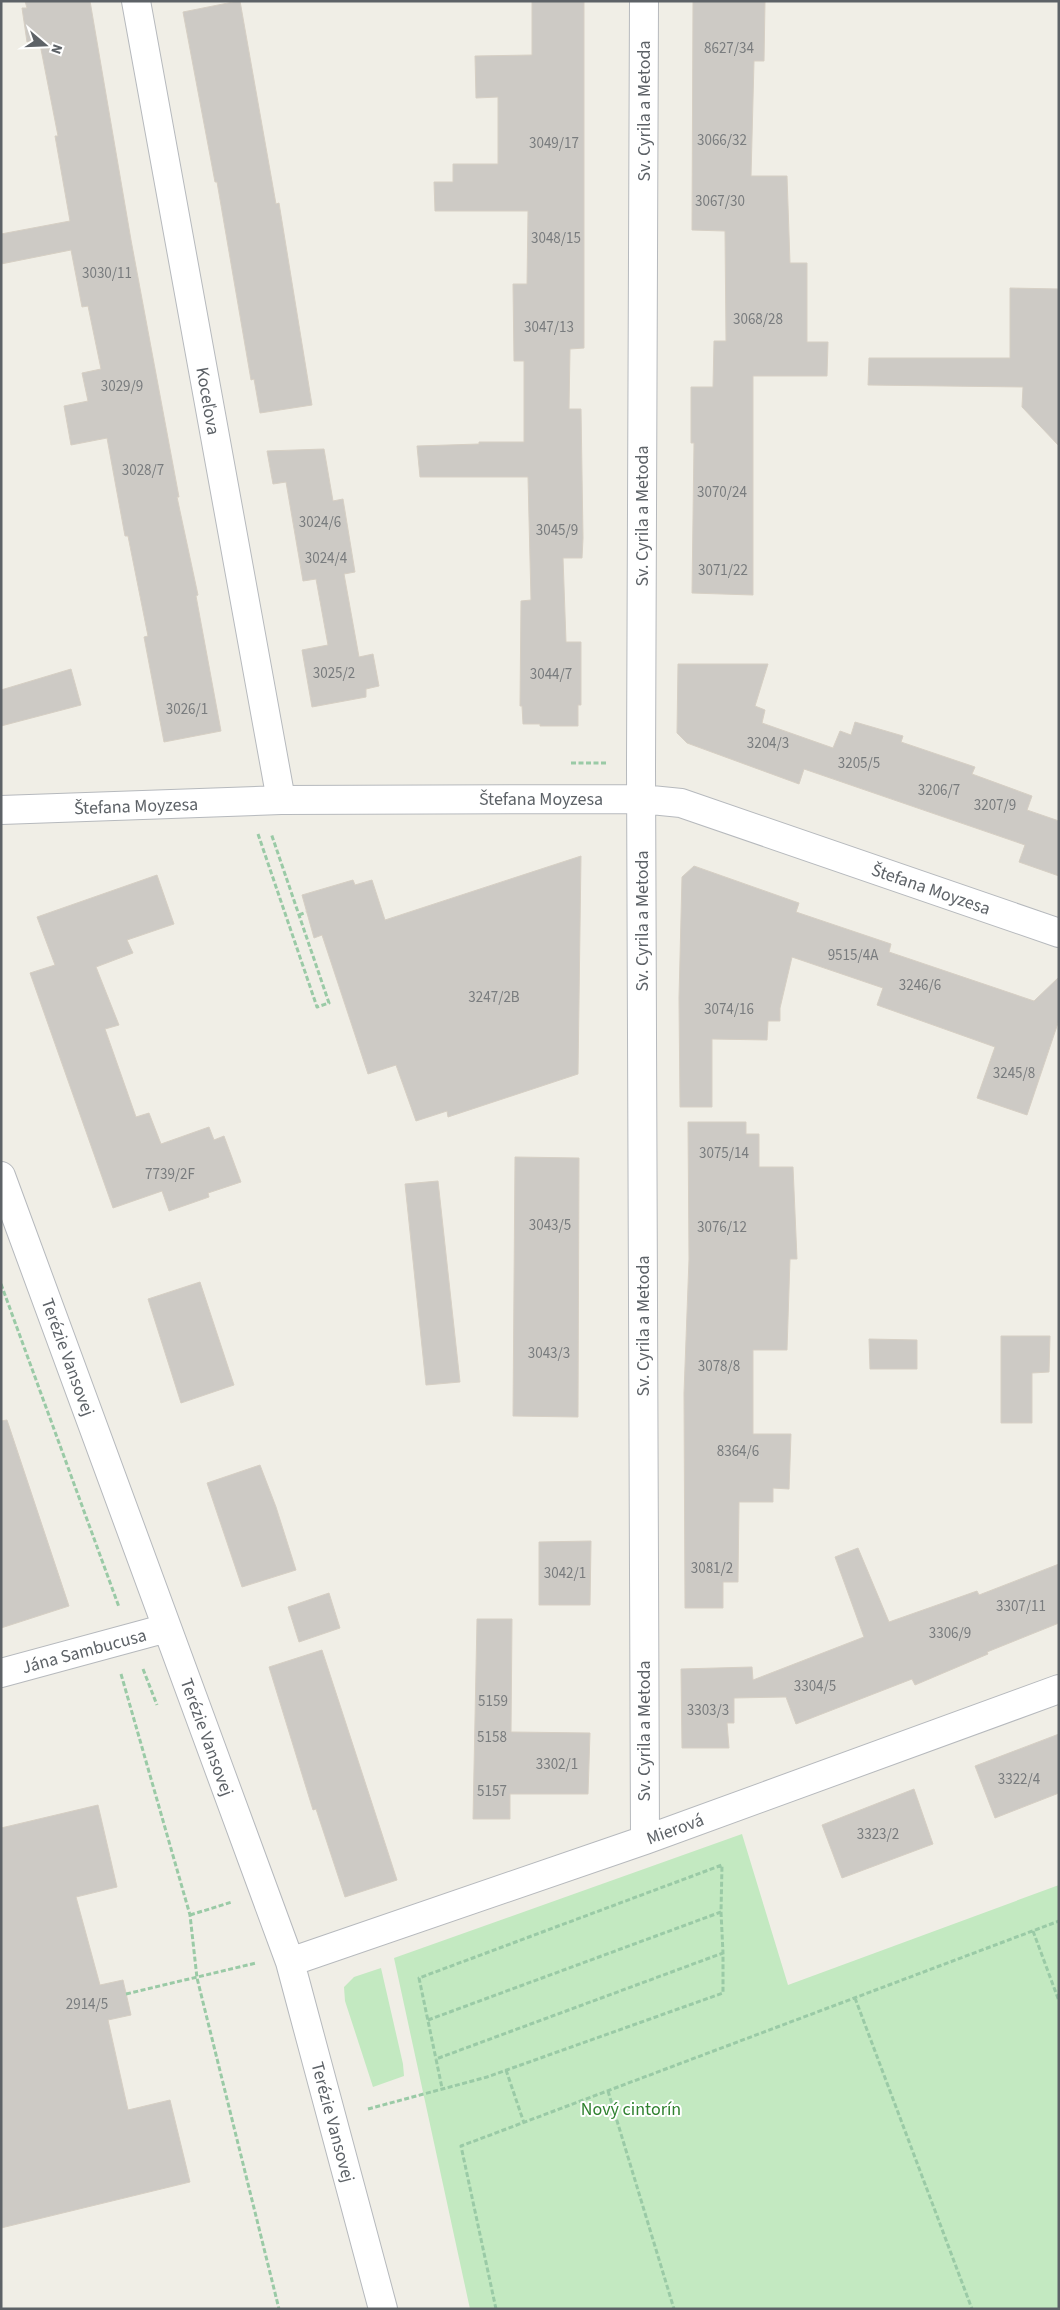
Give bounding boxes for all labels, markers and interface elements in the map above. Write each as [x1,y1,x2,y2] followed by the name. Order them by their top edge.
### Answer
[20,20,70,70] north arrow
[704,38,755,59] house number: 8627/34
[632,40,657,182] street label: Sv. Cyrila a Metoda
[45,41,67,57] text: N
[697,130,747,151] house number: 3066/32
[529,133,579,154] house number: 3049/17
[695,191,745,212] house number: 3067/30
[531,228,581,249] house number: 3048/15
[82,263,132,284] house number: 3030/11
[733,309,783,330] house number: 3068/28
[524,317,574,338] house number: 3047/13
[189,365,226,437] street label: Koceľova
[101,376,143,397] house number: 3029/9
[630,445,655,587] street label: Sv. Cyrila a Metoda
[122,460,164,481] house number: 3028/7
[697,482,748,503] house number: 3070/24
[299,512,341,533] house number: 3024/6
[536,520,578,541] house number: 3045/9
[305,548,348,569] house number: 3024/4
[698,560,748,581] house number: 3071/22
[313,663,355,684] house number: 3025/2
[530,664,572,685] house number: 3044/7
[166,699,208,720] house number: 3026/1
[747,733,789,754] house number: 3204/3
[838,753,880,774] house number: 3205/5
[918,780,960,801] house number: 3206/7
[479,787,603,812] street label: Štefana Moyzesa
[74,792,199,821] street label: Štefana Moyzesa
[974,795,1016,816] house number: 3207/9
[630,850,655,992] street label: Sv. Cyrila a Metoda
[868,857,994,922] street label: Štefana Moyzesa
[828,945,879,966] house number: 9515/4A
[899,975,941,996] house number: 3246/6
[468,987,520,1008] house number: 3247/2B
[704,999,754,1020] house number: 3074/16
[993,1063,1035,1084] house number: 3245/8
[699,1143,750,1164] house number: 3075/14
[145,1164,196,1185] house number: 7739/2F
[529,1215,571,1236] house number: 3043/5
[697,1217,747,1238] house number: 3076/12
[631,1255,656,1397] street label: Sv. Cyrila a Metoda
[35,1295,100,1420] street label: Terézie Vansovej
[528,1343,570,1364] house number: 3043/3
[698,1356,740,1377] house number: 3078/8
[717,1441,759,1462] house number: 8364/6
[691,1558,733,1579] house number: 3081/2
[544,1563,586,1584] house number: 3042/1
[996,1596,1046,1617] house number: 3307/11
[19,1623,149,1680] street label: Jána Sambucusa
[929,1623,971,1644] house number: 3306/9
[632,1660,657,1802] street label: Sv. Cyrila a Metoda
[174,1675,239,1800] street label: Terézie Vansovej
[794,1676,836,1697] house number: 3304/5
[478,1691,508,1712] house number: 5159
[687,1700,729,1721] house number: 3303/3
[477,1727,507,1748] house number: 5158
[536,1754,578,1775] house number: 3302/1
[998,1769,1041,1790] house number: 3322/4
[477,1781,507,1802] house number: 5157
[643,1808,707,1851] street label: Mierová
[857,1824,899,1845] house number: 3323/2
[66,1994,108,2015] house number: 2914/5
[304,2059,361,2185] street label: Terézie Vansovej
[581,2097,681,2122] park label: Nový cintorín

